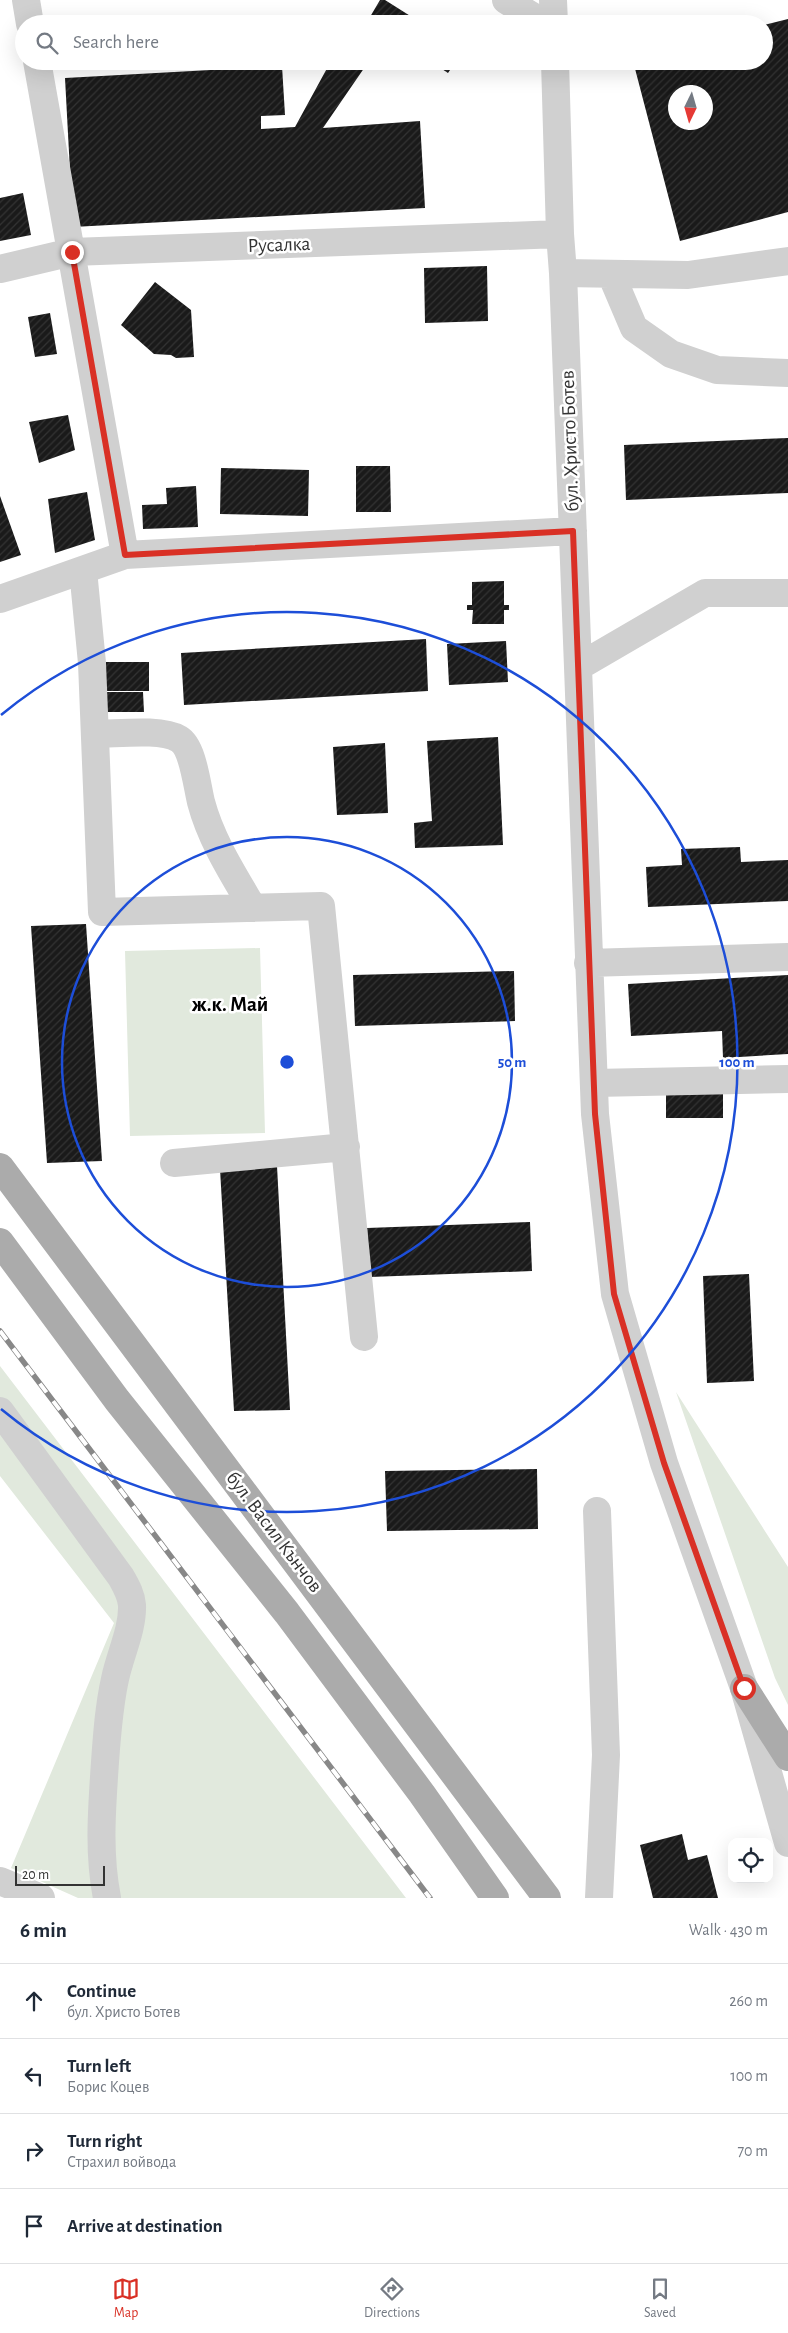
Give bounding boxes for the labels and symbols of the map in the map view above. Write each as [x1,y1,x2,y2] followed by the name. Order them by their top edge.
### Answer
[668,85,713,130] north arrow
[247,234,311,256] street label: Русалка
[61,241,84,264] route end
[558,370,582,512] street label: бул. Христо Ботев
[192,994,268,1015] district label: ж.к. Май
[278,1053,296,1071] centre of rings
[498,1055,526,1070] text: 50 m
[719,1055,755,1070] text: 100 m
[222,1468,326,1596] street label: бул. Васил Кънчов
[733,1677,756,1700] route start
[15,1863,105,1886] scale bar

